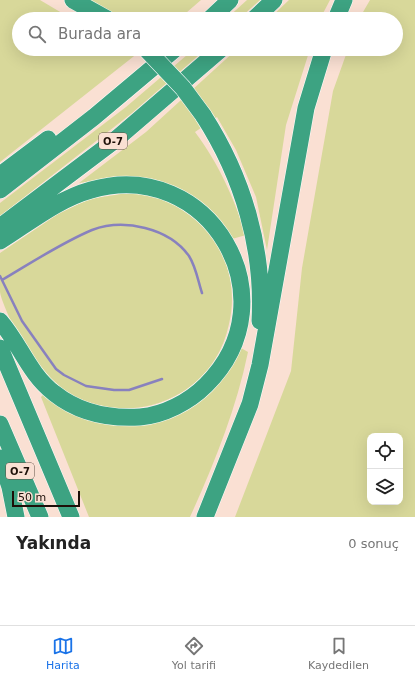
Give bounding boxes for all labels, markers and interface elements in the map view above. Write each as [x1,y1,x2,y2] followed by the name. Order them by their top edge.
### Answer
[12,12,403,56] search box
[26,23,48,45] icon: search
[58,25,141,43] text: Burada ara
[99,133,127,149] road number: O-7
[367,433,403,505] map controls
[367,433,403,469] button: locate
[6,463,34,479] road number: O-7
[367,469,403,505] button: layers
[12,489,80,508] scale bar
[18,491,46,504] text: 50 m
[16,533,91,553] text: Yakında
[348,536,399,551] text: 0 sonuç
[46,635,80,672] tab: Harita
[172,635,216,672] tab: Yol tarifi
[308,635,369,672] tab: Kaydedilen

